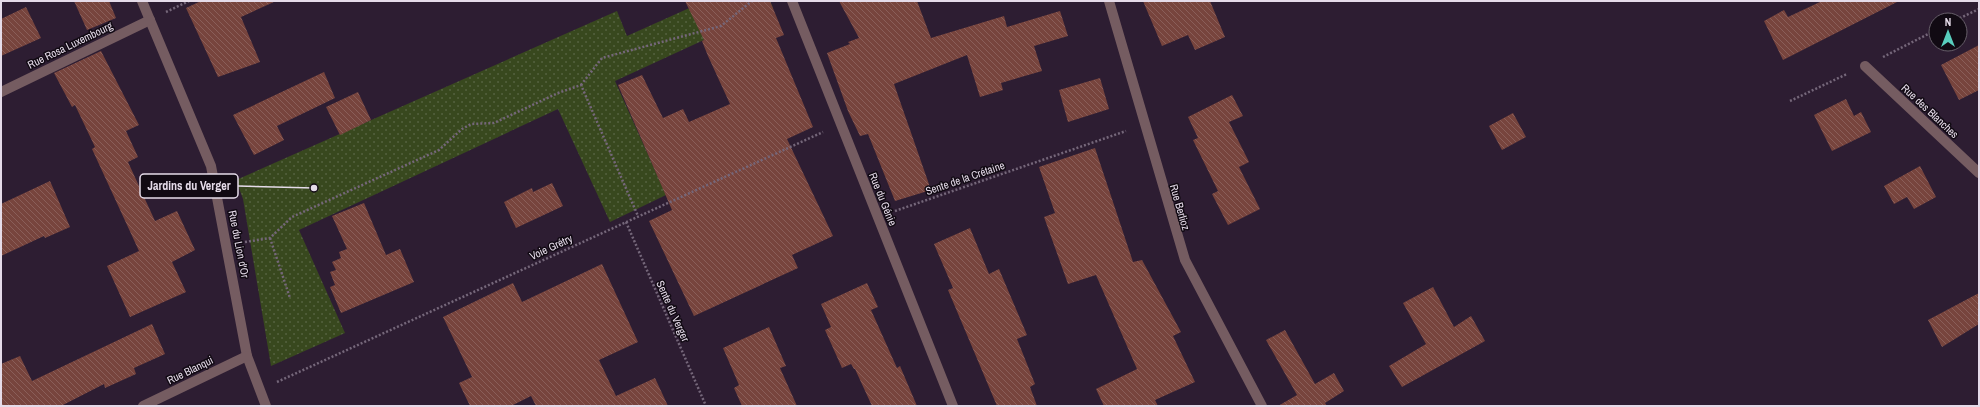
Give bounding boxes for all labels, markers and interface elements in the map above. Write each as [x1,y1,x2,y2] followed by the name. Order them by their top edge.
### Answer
[1928,12,1968,52] north arrow
[1945,15,1951,29] text: N
[25,18,115,72] street label: Rue Rosa Luxembourg
[1898,81,1962,141] street label: Rue des Blanches
[924,158,1006,198] street label: Sente de la Crétaine
[866,170,900,228] street label: Rue du Génie
[140,174,238,198] callout: Jardins du Verger
[148,178,231,194] text: Jardins du Verger
[1167,182,1193,232] street label: Rue Berlioz
[226,209,252,279] street label: Rue du Lion d'Or
[527,231,575,263] street label: Voie Grétry
[653,278,693,344] street label: Sente du Verger
[165,353,215,387] street label: Rue Blanqui

